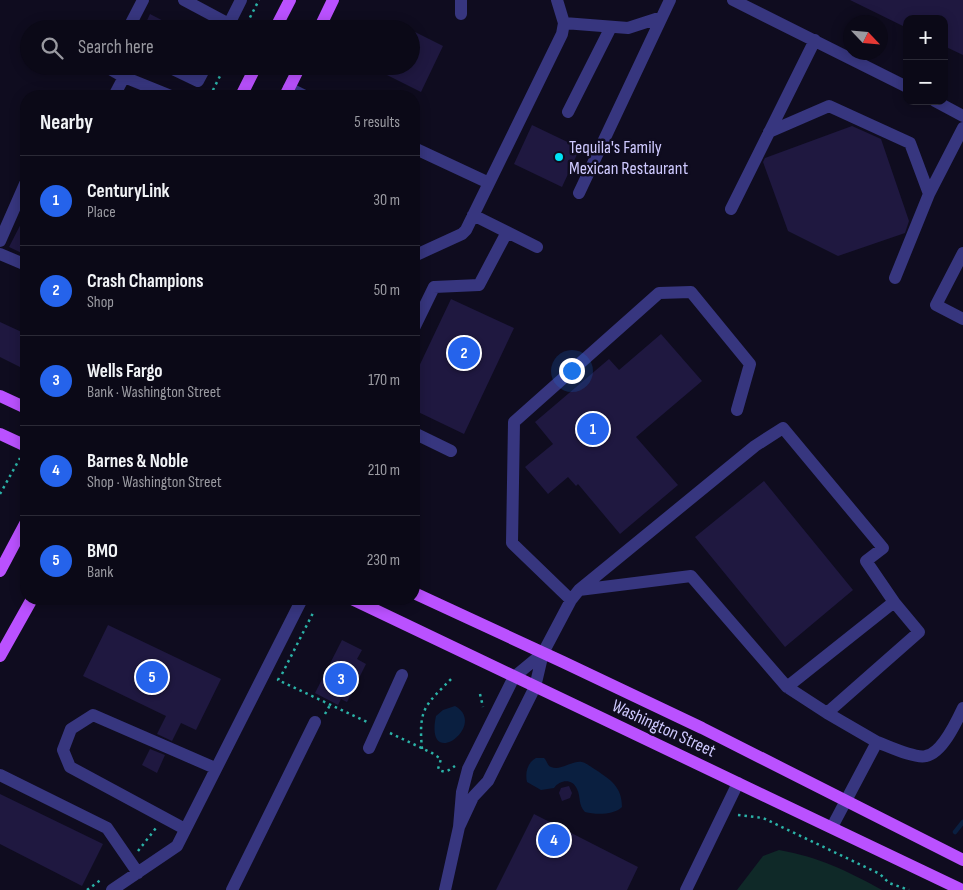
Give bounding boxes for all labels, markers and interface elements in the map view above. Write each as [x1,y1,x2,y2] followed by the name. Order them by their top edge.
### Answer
[843,15,888,60] north arrow
[903,15,948,105] map controls
[903,15,948,60] button: +
[20,20,420,75] search box
[38,34,66,62] icon: search
[78,36,154,59] text: Search here
[903,60,948,105] button: −
[40,110,93,135] text: Nearby
[354,113,400,132] text: 5 results
[569,137,689,179] place label: Tequila's Family Mexican Restaurant
[553,151,565,163] marker: Tequila's Family Mexican Restaurant
[87,180,170,203] text: CenturyLink
[53,191,59,210] text: 1
[373,191,400,210] text: 30 m
[87,203,116,222] text: Place
[87,270,203,293] text: Crash Champions
[52,281,60,300] text: 2
[374,281,400,300] text: 50 m
[87,293,114,312] text: Shop
[448,334,480,372] pin: 2
[559,358,585,384] your location
[87,360,163,383] text: Wells Fargo
[52,371,60,390] text: 3
[368,371,400,390] text: 170 m
[87,383,221,402] text: Bank · Washington Street
[577,410,609,448] pin: 1
[87,450,188,473] text: Barnes & Noble
[52,461,60,480] text: 4
[368,461,400,480] text: 210 m
[87,473,222,492] text: Shop · Washington Street
[87,540,118,563] text: BMO
[52,551,60,570] text: 5
[367,551,400,570] text: 230 m
[87,563,113,582] text: Bank
[136,658,168,696] pin: 5
[325,660,357,698] pin: 3
[609,695,719,762] street label: Washington Street
[538,821,570,859] pin: 4

